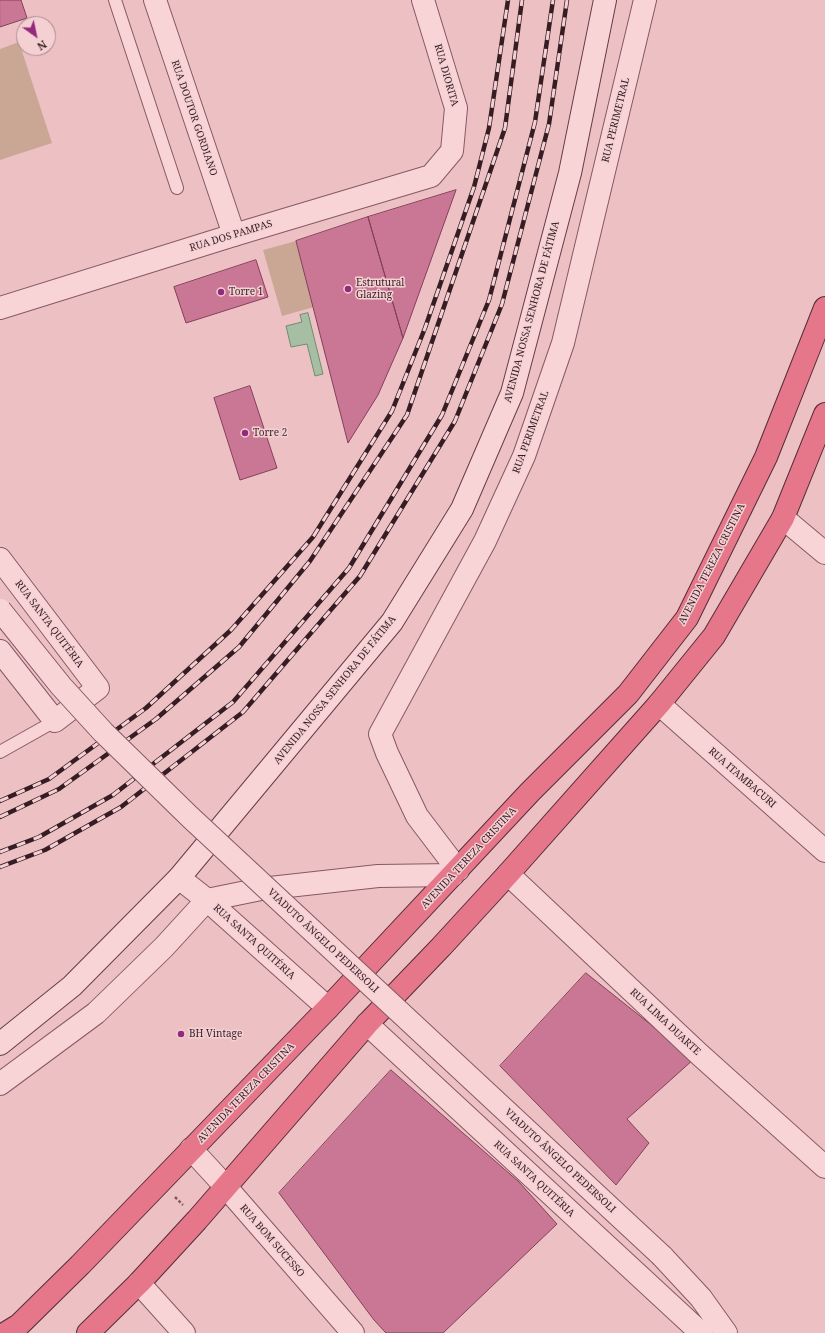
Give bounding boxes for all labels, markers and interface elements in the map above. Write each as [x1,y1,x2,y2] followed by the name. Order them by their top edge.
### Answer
[16,16,56,56] north arrow
[35,37,50,54] text: N
[431,42,461,108] street label: RUA DIORITA
[169,59,219,177] street label: RUA DOUTOR GORDIANO
[600,76,632,164] street label: RUA PERIMETRAL
[188,218,274,254] street label: RUA DOS PAMPAS
[502,220,562,404] street label: AVENIDA NOSSA SENHORA DE FÁTIMA
[356,277,404,300] place label: Estrutural Glazing
[343,284,353,294] marker: Estrutural Glazing
[229,286,263,298] place label: Torre 1
[216,287,226,297] marker: Torre 1
[510,389,552,475] street label: RUA PERIMETRAL
[253,427,287,439] place label: Torre 2
[240,428,250,438] marker: Torre 2
[676,502,748,626] street label: AVENIDA TEREZA CRISTINA
[12,578,86,670] street label: RUA SANTA QUITÉRIA
[271,613,399,767] street label: AVENIDA NOSSA SENHORA DE FÁTIMA
[706,745,778,811] street label: RUA ITAMBACURI
[419,805,519,911] street label: AVENIDA TEREZA CRISTINA
[265,886,381,996] street label: VIADUTO ÂNGELO PEDERSOLI
[211,902,297,982] street label: RUA SANTA QUITÉRIA
[627,986,703,1058] street label: RUA LIMA DUARTE
[189,1028,242,1040] place label: BH Vintage
[176,1029,186,1039] marker: BH Vintage
[195,1041,297,1145] street label: AVENIDA TEREZA CRISTINA
[502,1106,618,1216] street label: VIADUTO ÂNGELO PEDERSOLI
[491,1138,577,1220] street label: RUA SANTA QUITÉRIA
[237,1202,307,1280] street label: RUA BOM SUCESSO

